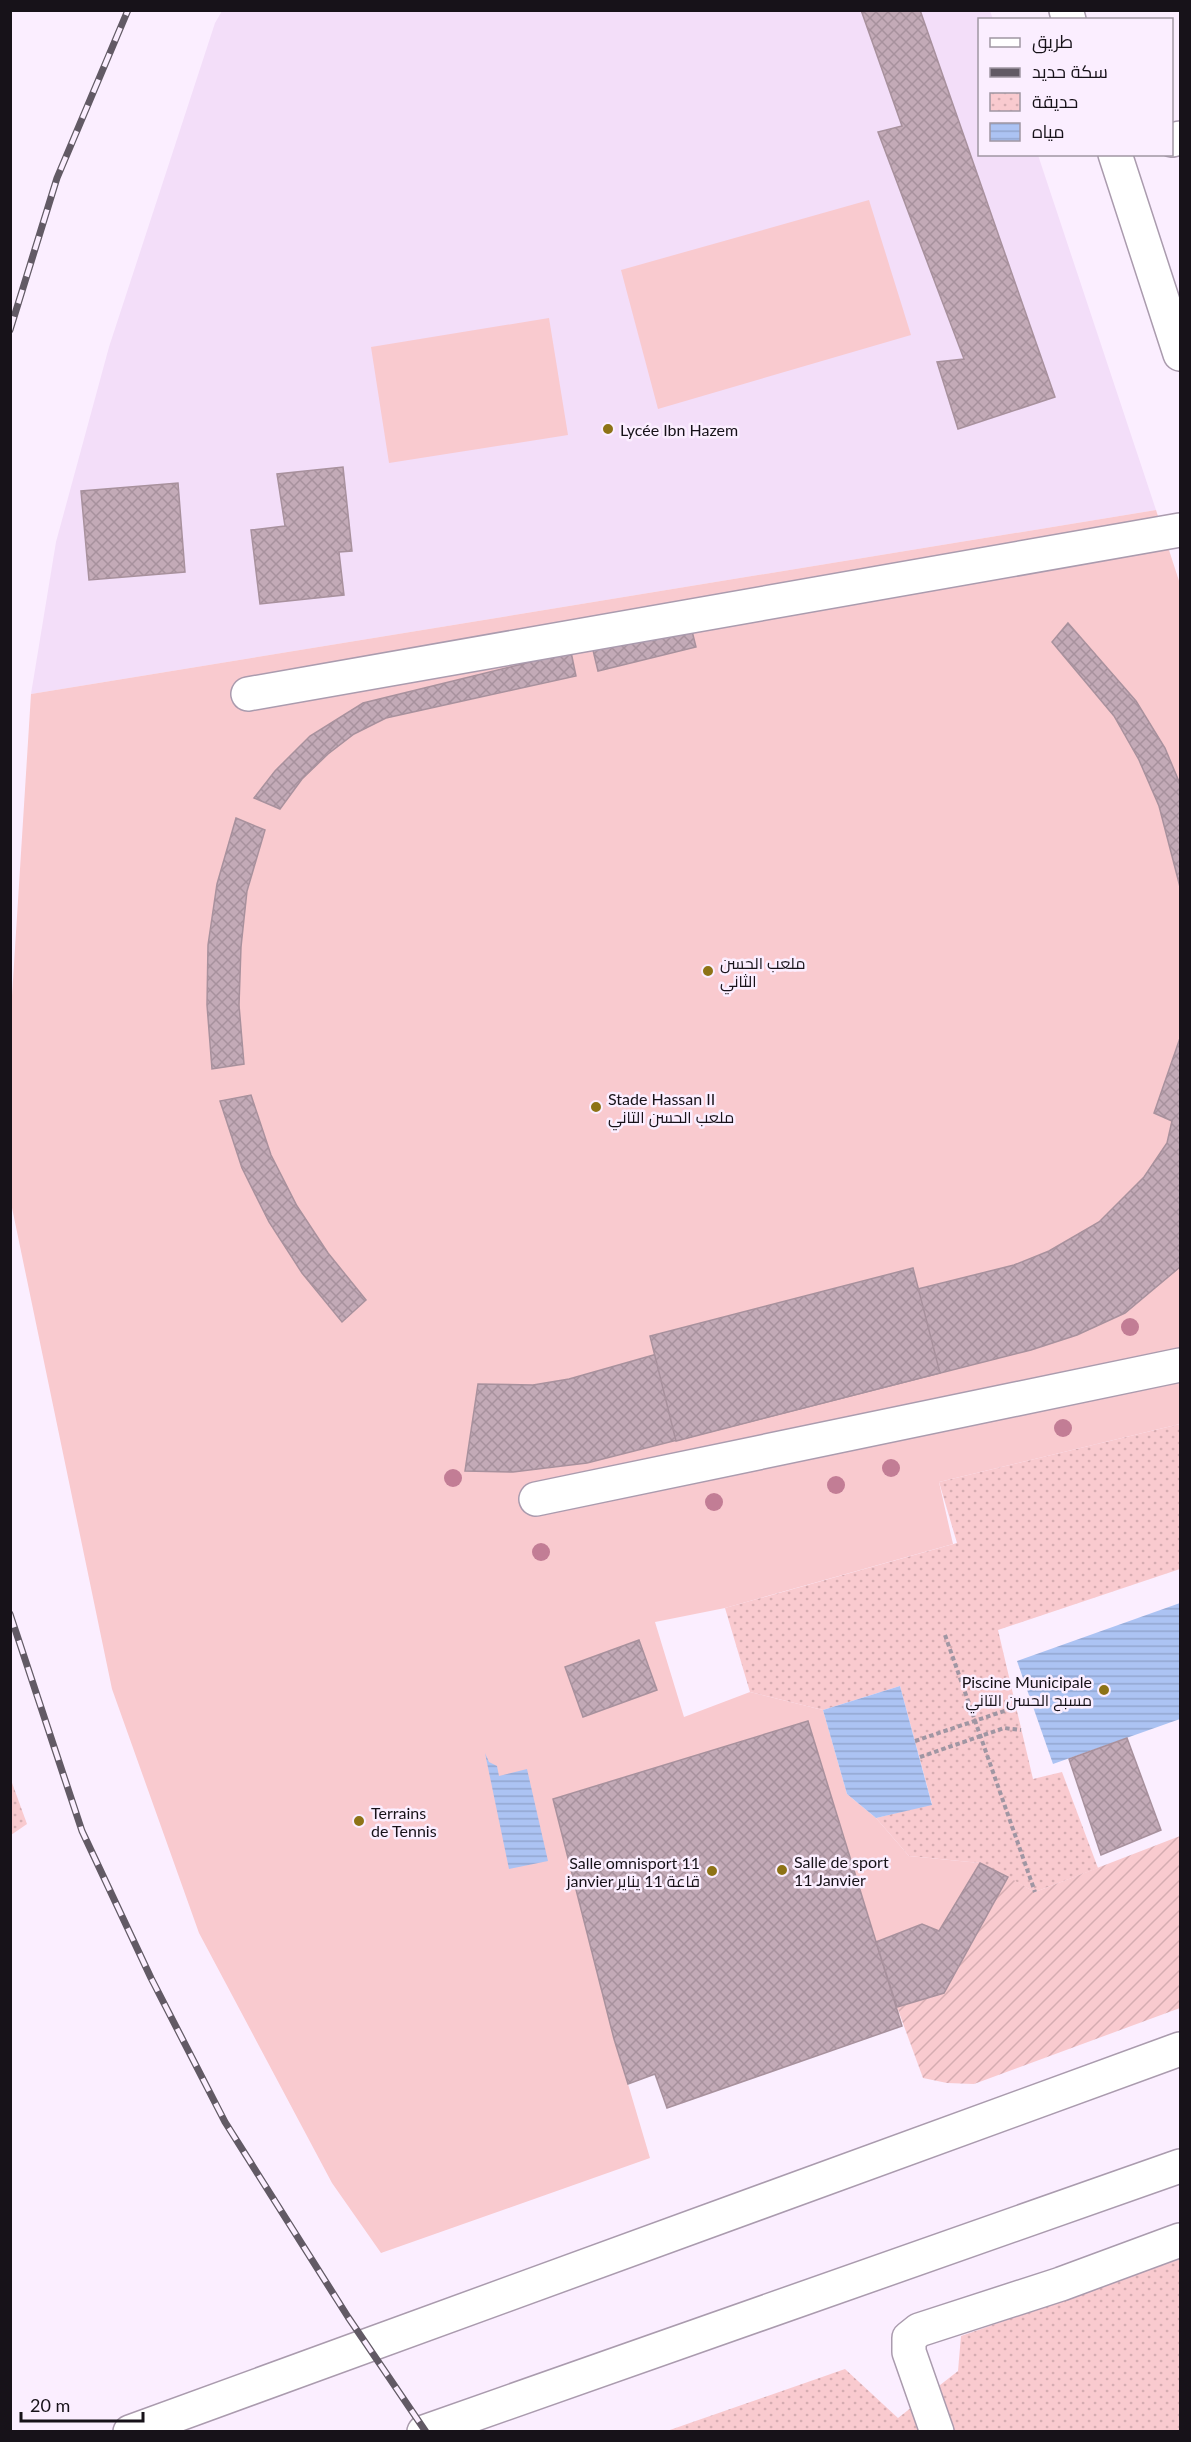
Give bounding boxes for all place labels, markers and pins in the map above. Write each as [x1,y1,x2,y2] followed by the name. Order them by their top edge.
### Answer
[620,420,738,439] place label: Lycée Ibn Hazem
[601,422,615,436] marker: Lycée Ibn Hazem
[720,953,806,995] place label: ملعب الحسن الثاني
[701,964,715,978] marker: ملعب الحسن الثاني
[608,1089,734,1131] place label: Stade Hassan II ملعب الحسن التاني
[589,1100,603,1114] marker: Stade Hassan II ملعب الحسن التاني
[962,1672,1092,1714] place label: Piscine Municipale مسبح الحسن التاني
[1097,1683,1111,1697] marker: Piscine Municipale مسبح الحسن التاني
[371,1803,437,1840] place label: Terrains de Tennis
[352,1814,366,1828] marker: Terrains de Tennis
[794,1852,889,1889] place label: Salle de sport 11 Janvier
[566,1853,700,1891] place label: Salle omnisport 11 janvier قاعة 11 يناير
[775,1863,789,1877] marker: Salle de sport 11 Janvier
[705,1864,719,1878] marker: Salle omnisport 11 janvier قاعة 11 يناير

